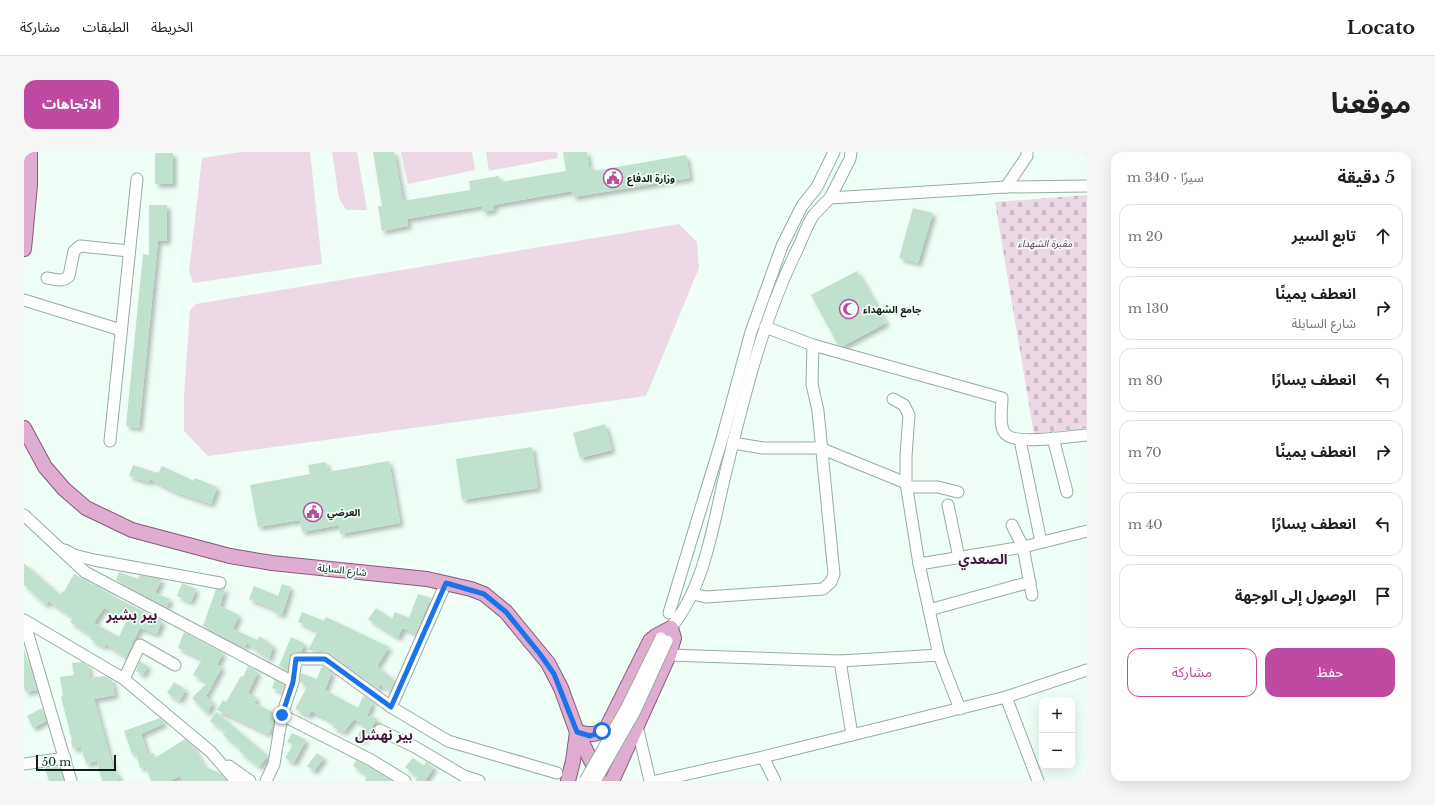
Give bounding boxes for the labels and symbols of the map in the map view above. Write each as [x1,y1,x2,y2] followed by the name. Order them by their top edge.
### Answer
[602,167,624,189] public building icon: وزارة الدفاع
[627,172,675,187] place label: وزارة الدفاع
[1018,237,1073,250] park label: مقبرة الشهداء
[838,298,860,320] mosque icon: جامع الشهداء
[863,303,922,318] place label: جامع الشهداء
[302,501,324,523] public building icon: العرضي
[327,506,360,521] place label: العرضي
[958,550,1008,570] district label: الصعدي
[317,561,367,580] street label: شارع السايلة
[106,606,157,624] district label: بير بشير
[273,706,291,724] route end
[593,722,611,740] route start
[355,726,413,744] district label: بير نهشل
[36,753,116,772] scale bar

